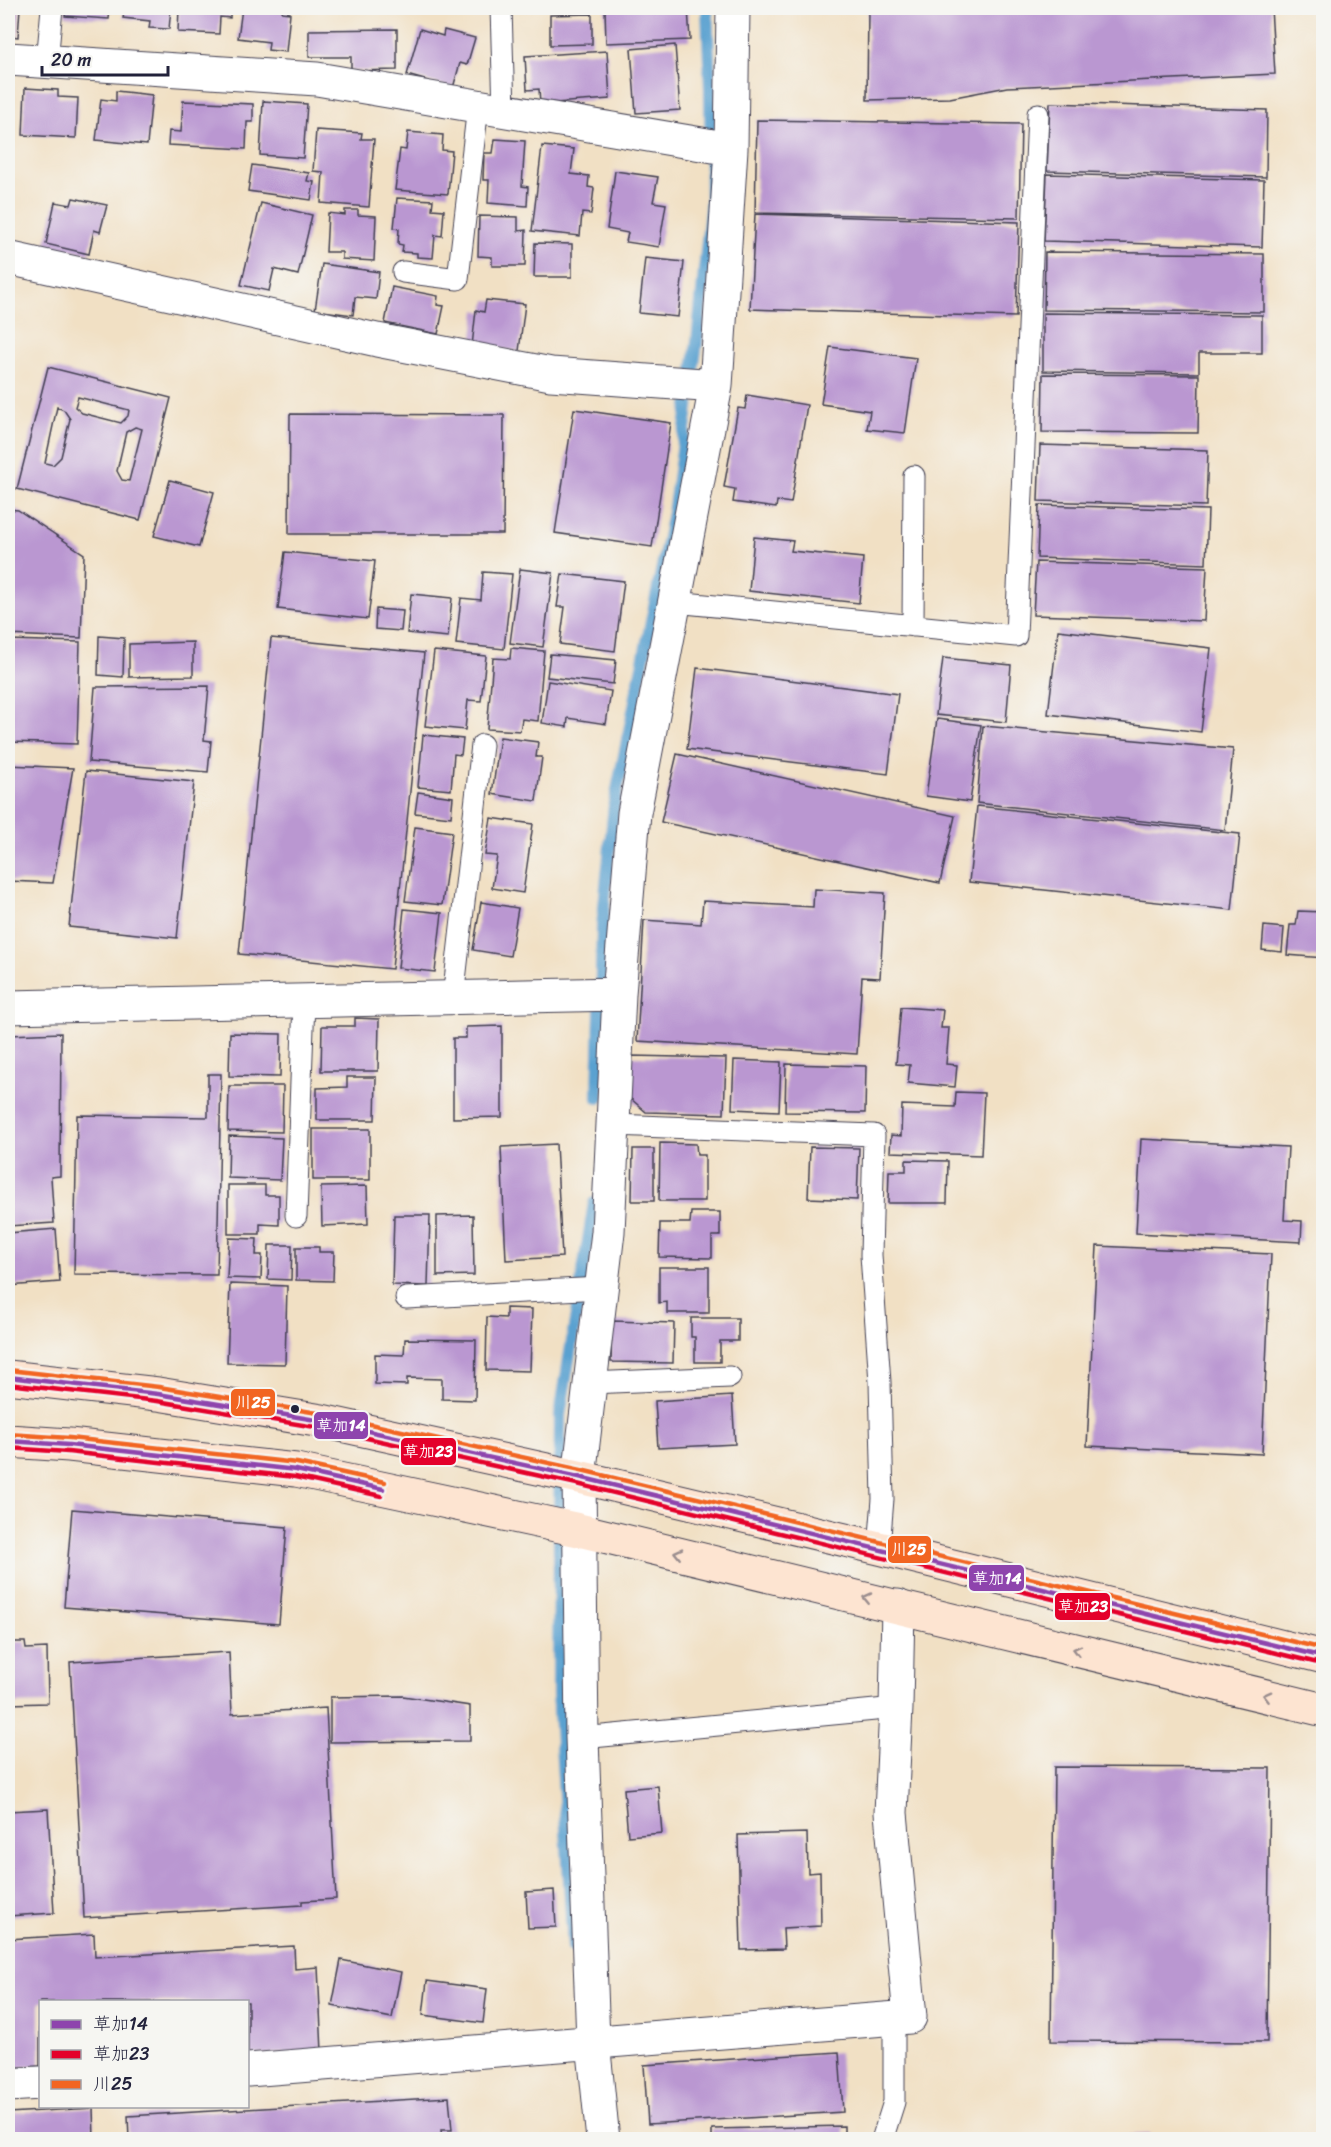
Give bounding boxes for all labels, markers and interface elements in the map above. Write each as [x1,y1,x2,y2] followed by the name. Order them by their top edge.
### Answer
[42,39,168,77] scale bar
[51,44,91,76] text: 20 m
[230,1388,276,1417] line badge: 川25
[235,1388,271,1417] text: 川25
[289,1403,301,1415] unlabelled marker
[313,1411,369,1440] line badge: 草加14
[317,1411,365,1440] text: 草加14
[400,1437,457,1466] line badge: 草加23
[403,1437,453,1466] text: 草加23
[887,1535,932,1564] line badge: 川25
[891,1535,927,1564] text: 川25
[673,1548,683,1561] one-way arrow
[968,1564,1025,1592] line badge: 草加14
[973,1564,1021,1593] text: 草加14
[1054,1592,1111,1621] line badge: 草加23
[1058,1592,1108,1621] text: 草加23
[863,1593,873,1606] one-way arrow
[1073,1644,1083,1657] one-way arrow
[1262,1691,1272,1704] one-way arrow
[39,2000,249,2108] legend
[93,2008,148,2040] text: 草加14
[93,2038,149,2070] text: 草加23
[93,2068,132,2100] text: 川25

